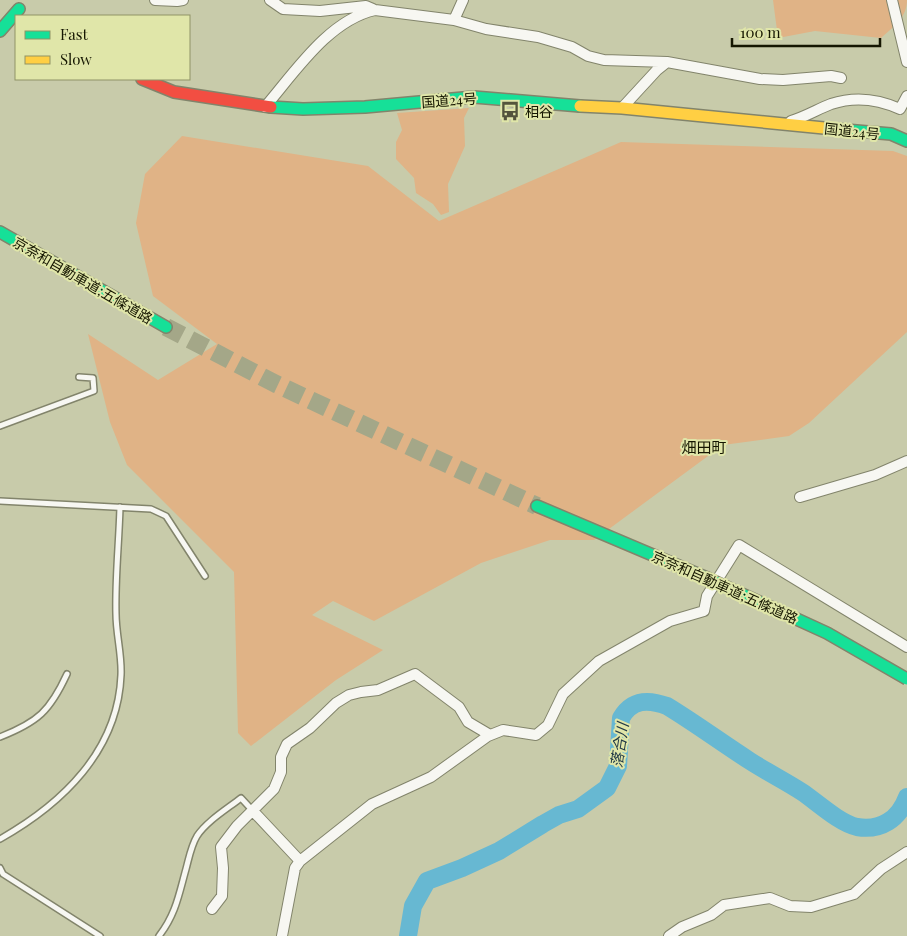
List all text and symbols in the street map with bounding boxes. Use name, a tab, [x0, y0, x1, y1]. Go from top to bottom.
legend	[15, 15, 190, 80]
scale bar	[732, 15, 880, 47]
text: 100 m	[740, 22, 781, 42]
text: Fast	[60, 24, 89, 44]
text: Slow	[60, 49, 92, 69]
street label: 国道24号	[421, 89, 477, 111]
bus stop icon: 相谷	[499, 100, 521, 122]
place label: 相谷	[525, 102, 553, 121]
street label: 国道24号	[823, 119, 881, 143]
street label: 京奈和自動車道;五條道路	[10, 232, 156, 328]
district label: 畑田町	[681, 437, 727, 457]
street label: 京奈和自動車道;五條道路	[649, 546, 801, 628]
water label: 落合川	[606, 719, 633, 769]

